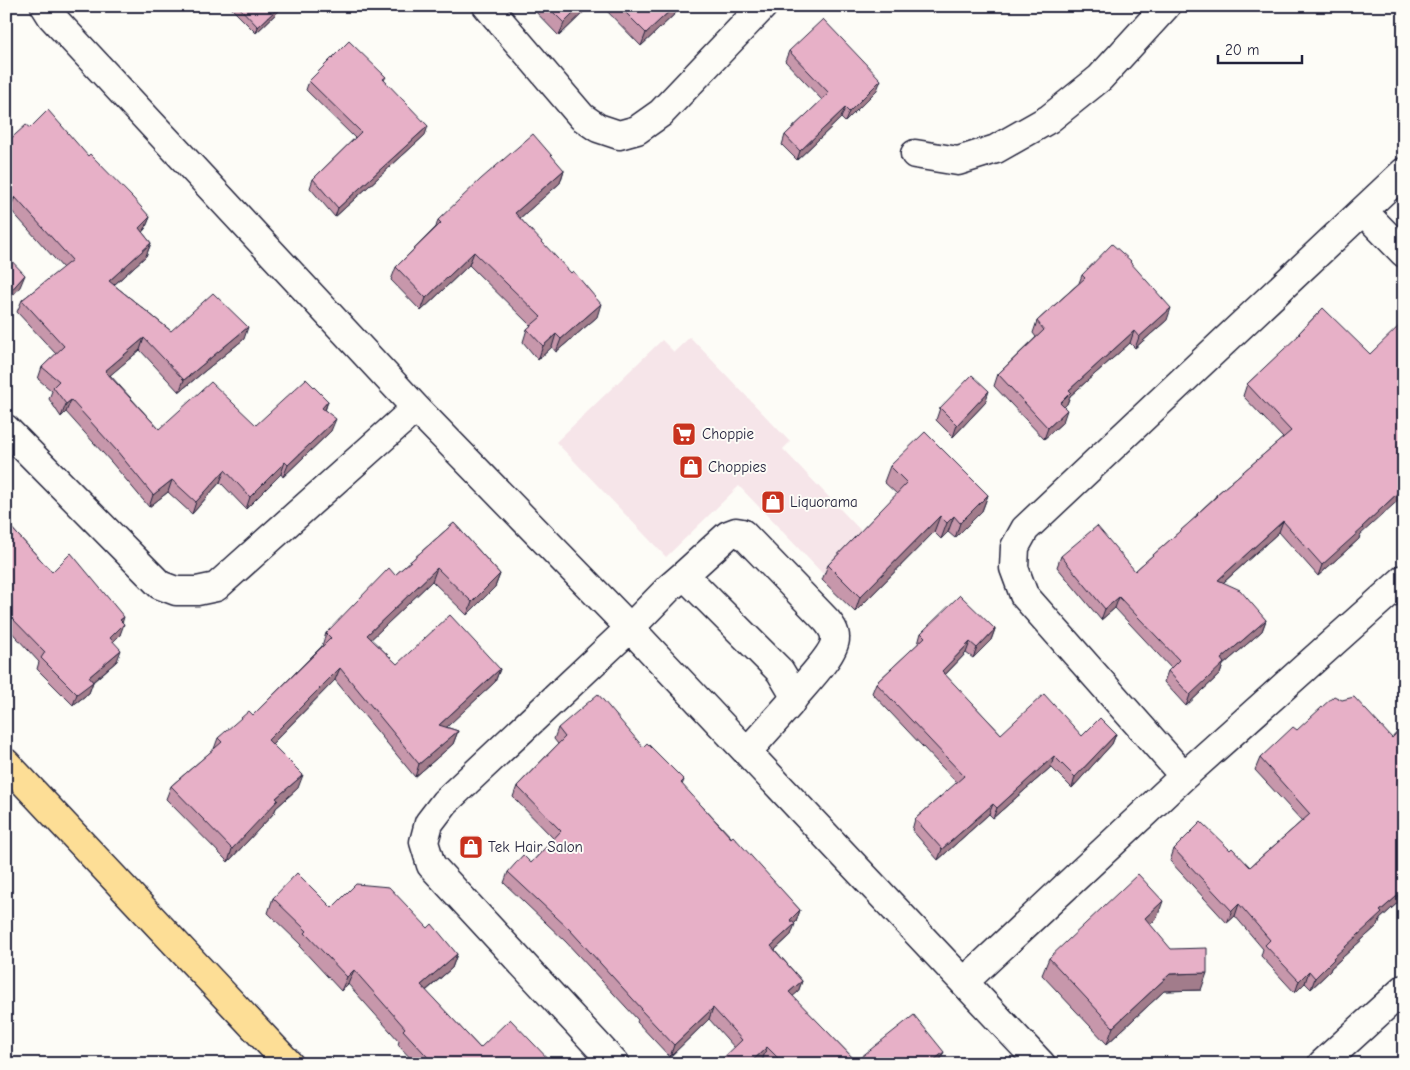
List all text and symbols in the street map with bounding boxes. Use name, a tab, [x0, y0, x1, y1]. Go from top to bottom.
scale bar	[1218, 32, 1301, 64]
text: 20 m	[1225, 41, 1259, 59]
supermarket icon: Choppie	[671, 421, 697, 447]
place label: Choppie	[702, 425, 755, 443]
shop icon: Choppies	[678, 454, 704, 480]
place label: Choppies	[708, 458, 766, 476]
shop icon: Liquorama	[760, 489, 786, 515]
place label: Liquorama	[790, 493, 858, 511]
shop icon: Tek Hair Salon	[458, 834, 484, 860]
place label: Tek Hair Salon	[488, 838, 583, 856]

